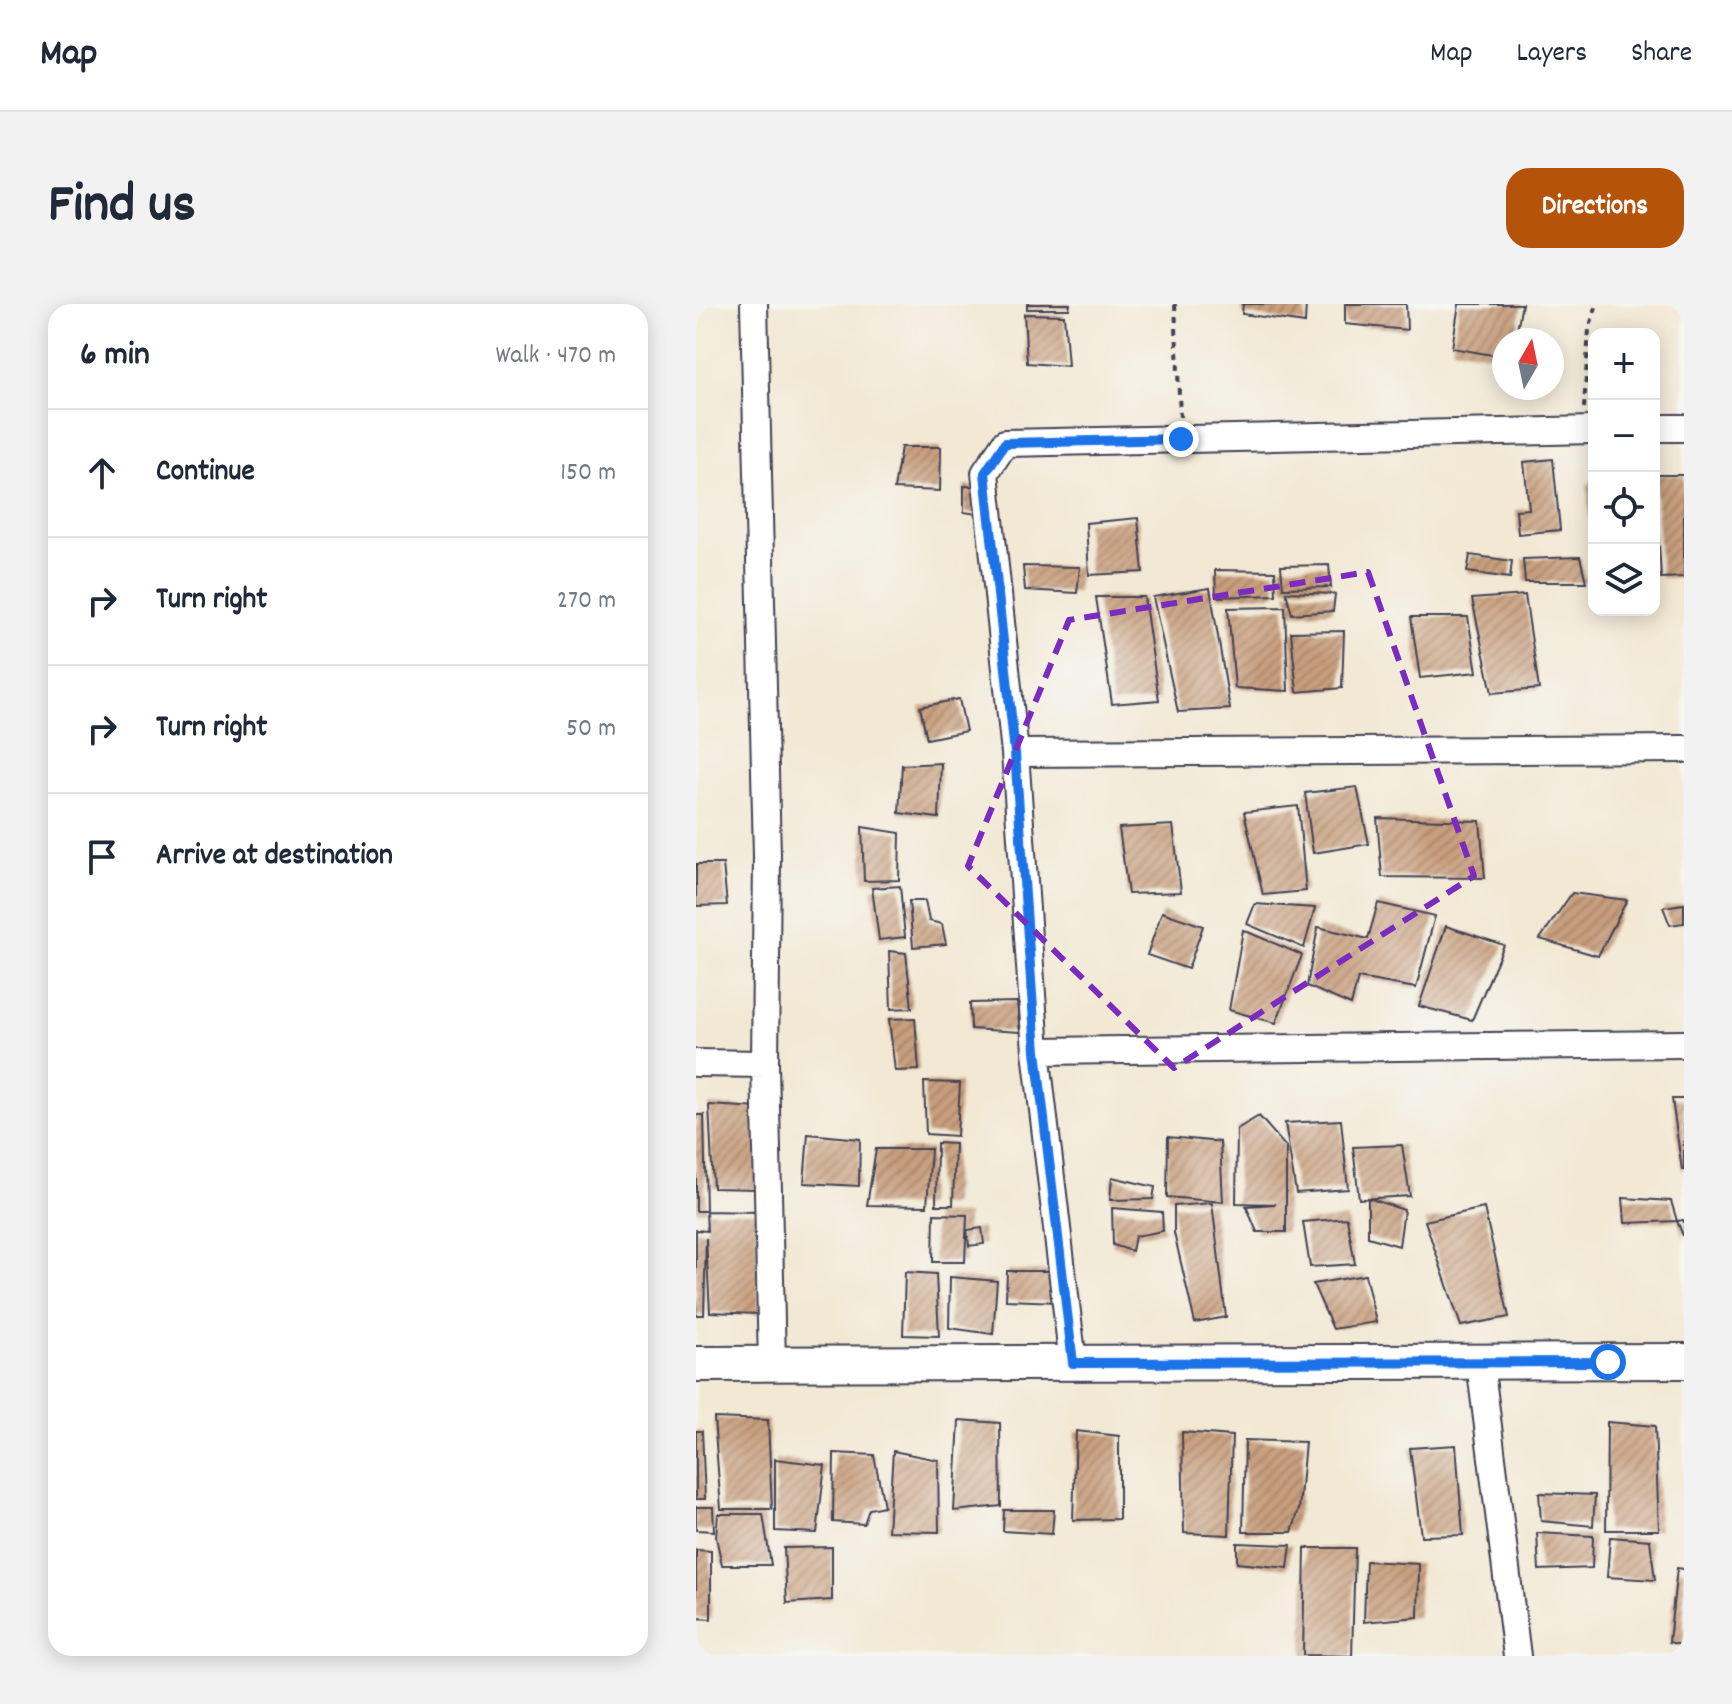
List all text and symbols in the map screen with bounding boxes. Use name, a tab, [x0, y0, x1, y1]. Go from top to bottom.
text: Map	[40, 28, 98, 83]
text: Map	[1430, 35, 1473, 75]
text: Layers	[1517, 35, 1587, 75]
text: Share	[1631, 35, 1692, 75]
text: Find us	[48, 168, 196, 248]
button: Directions	[1506, 168, 1684, 248]
north arrow	[1492, 328, 1564, 400]
map controls	[1588, 328, 1660, 616]
button: +	[1588, 328, 1660, 400]
text: 6 min	[80, 332, 150, 381]
text: Walk · 470 m	[495, 338, 616, 375]
button: −	[1588, 400, 1660, 472]
route end	[1163, 421, 1199, 457]
icon: ahead	[80, 451, 124, 495]
text: Continue	[156, 452, 255, 495]
text: 150 m	[560, 455, 616, 492]
button: locate	[1588, 472, 1660, 544]
button: layers	[1588, 544, 1660, 616]
icon: right	[80, 579, 124, 623]
text: Turn right	[156, 580, 267, 623]
text: 270 m	[557, 583, 616, 620]
icon: right	[80, 707, 124, 751]
text: Turn right	[156, 708, 267, 751]
text: 50 m	[566, 711, 616, 748]
icon: arrive	[80, 835, 124, 879]
text: Arrive at destination	[156, 836, 393, 879]
route start	[1590, 1344, 1626, 1380]

